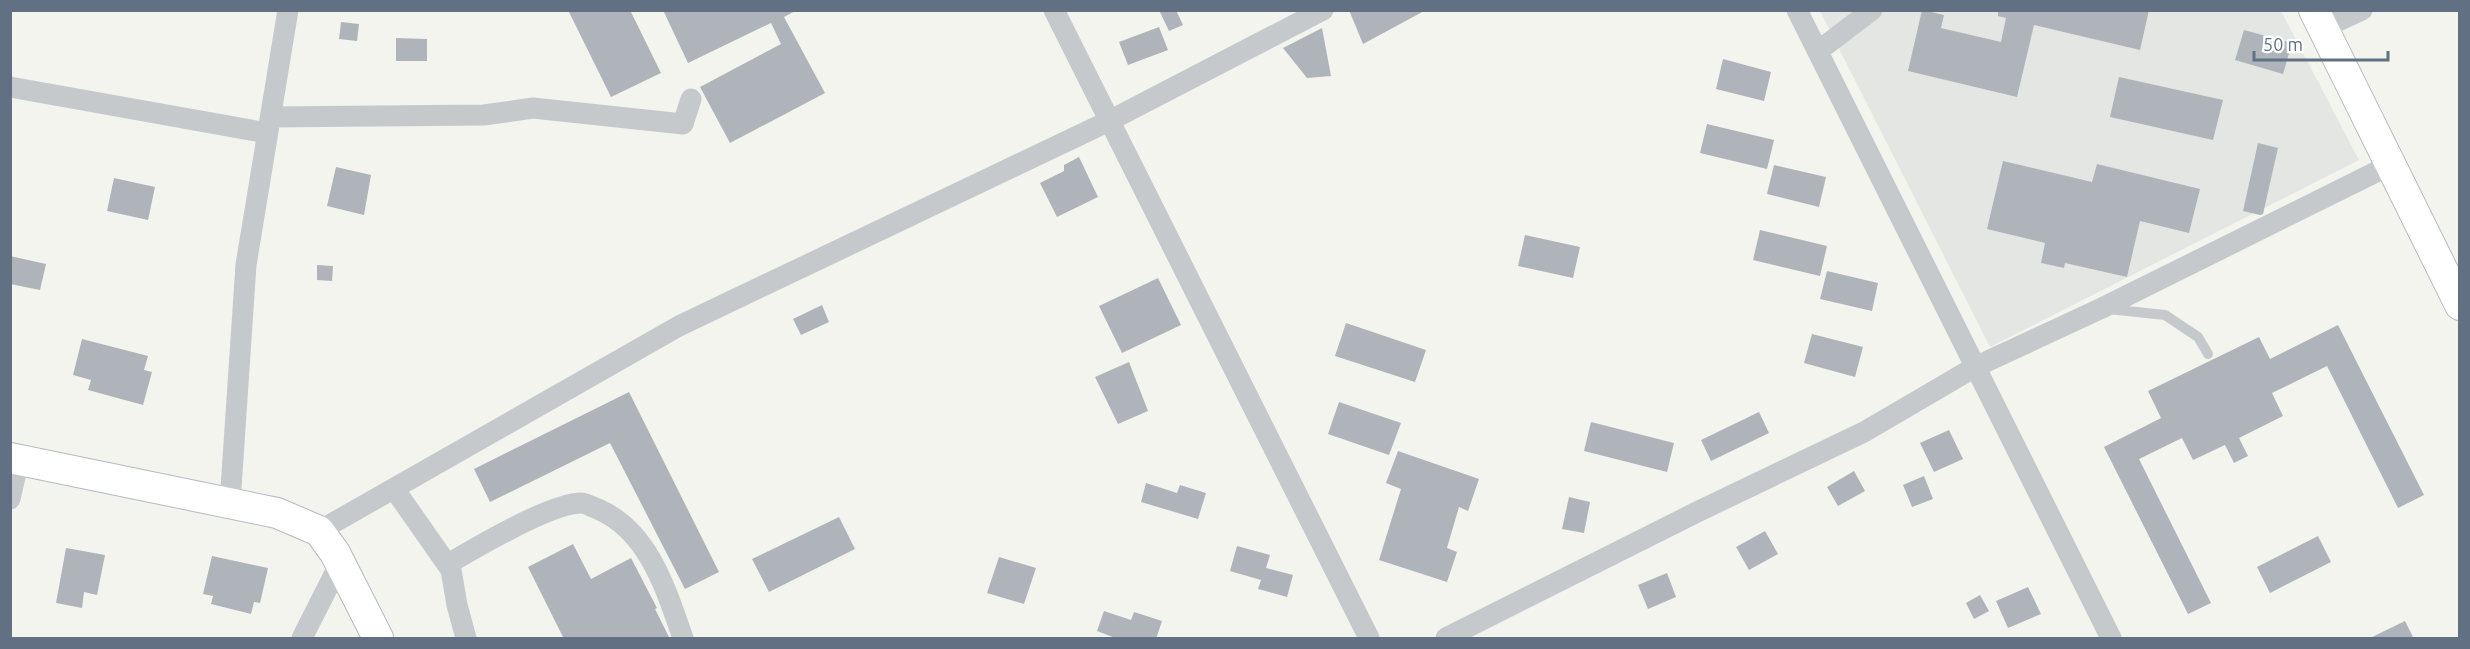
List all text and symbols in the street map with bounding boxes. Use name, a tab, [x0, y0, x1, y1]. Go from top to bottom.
scale bar	[2254, 24, 2388, 62]
text: 50 m	[2263, 34, 2303, 54]

